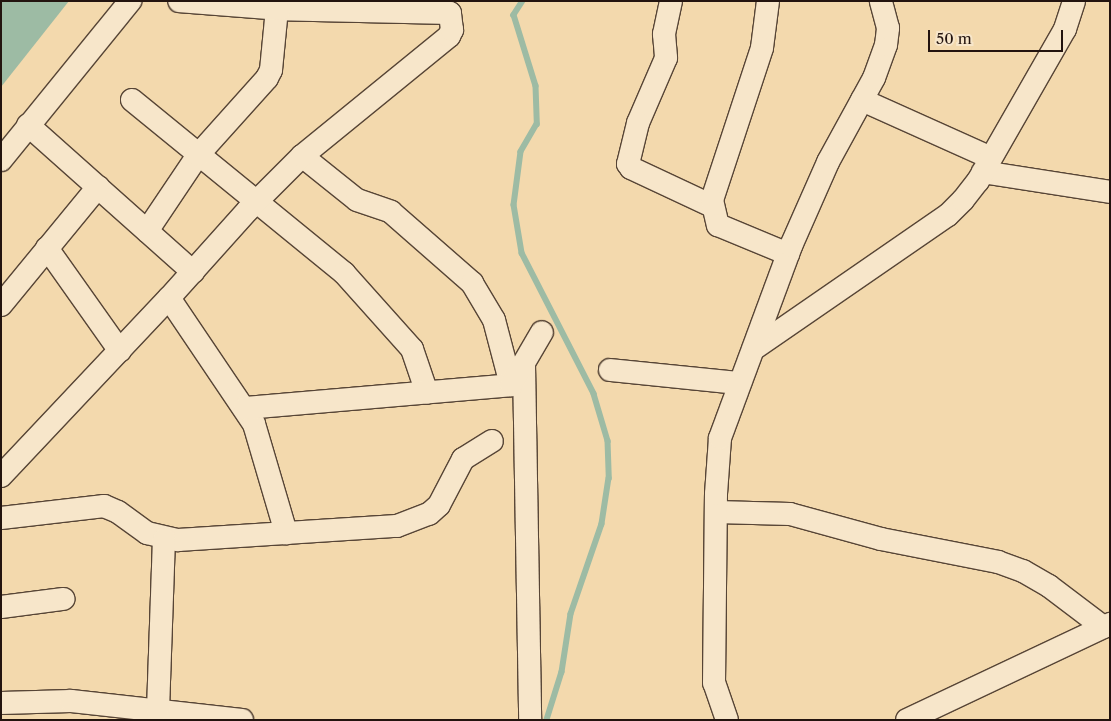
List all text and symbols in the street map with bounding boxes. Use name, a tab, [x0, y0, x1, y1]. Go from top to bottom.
scale bar	[931, 20, 1066, 52]
text: 50 m	[936, 29, 972, 48]

